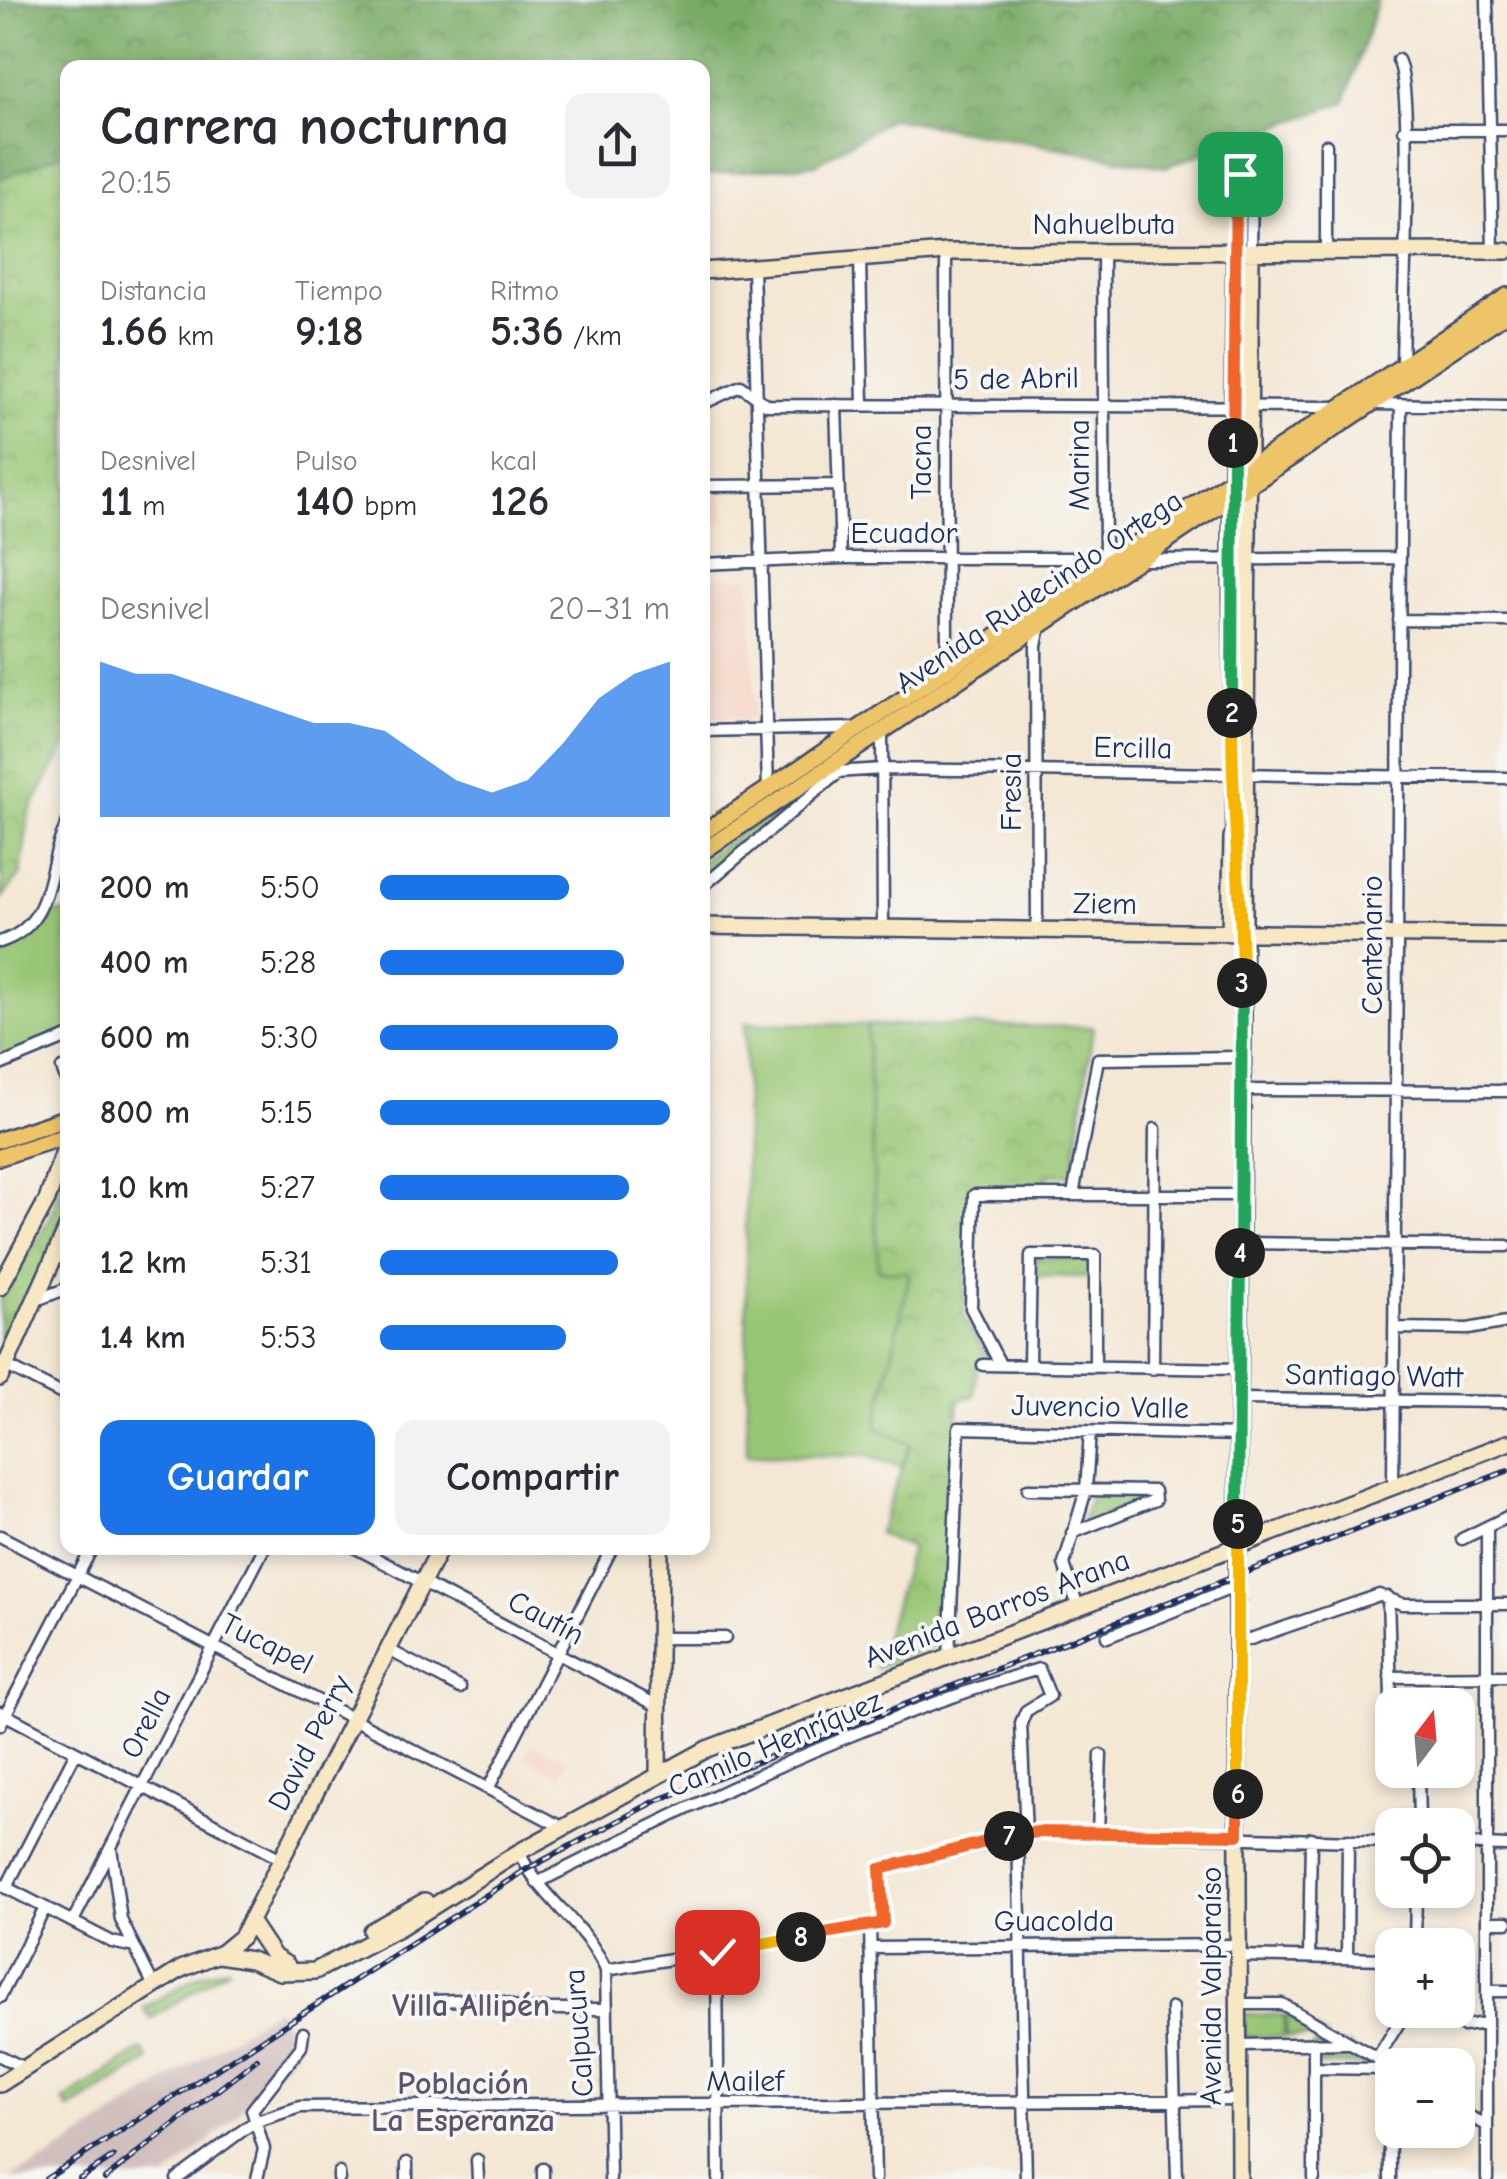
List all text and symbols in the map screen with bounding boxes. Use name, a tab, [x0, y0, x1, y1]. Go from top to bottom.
button: share	[565, 93, 670, 198]
text: Carrera nocturna	[100, 94, 509, 158]
pin	[1198, 132, 1283, 217]
icon: arrive	[1213, 147, 1268, 202]
text: 20:15	[100, 164, 172, 201]
street label: Nahuelbuta	[1033, 207, 1175, 242]
text: Distancia	[100, 275, 207, 307]
text: Tiempo	[295, 275, 383, 307]
text: Ritmo	[490, 275, 559, 307]
text: 1.66	[100, 307, 168, 356]
text: 9:18	[295, 307, 364, 356]
text: 5:36	[490, 307, 564, 356]
text: km	[168, 320, 214, 352]
text: /km	[564, 320, 622, 352]
street label: 5 de Abril	[953, 360, 1079, 398]
pin: 1	[1208, 418, 1258, 468]
street label: Marina	[1062, 419, 1097, 511]
street label: Tacna	[904, 425, 939, 499]
text: 1	[1227, 427, 1239, 459]
text: Desnivel	[100, 445, 196, 477]
text: Pulso	[295, 445, 358, 477]
text: kcal	[490, 445, 537, 477]
text: 11	[100, 477, 133, 526]
text: 140	[295, 477, 355, 526]
text: 126	[490, 477, 549, 526]
street label: Avenida Rudecindo Ortega	[889, 483, 1189, 701]
text: m	[133, 490, 166, 522]
text: bpm	[355, 490, 417, 522]
street label: Ecuador	[850, 516, 958, 551]
text: Desnivel	[100, 590, 210, 627]
text: 20–31 m	[549, 590, 670, 627]
pin: 2	[1207, 688, 1257, 738]
text: 2	[1225, 697, 1239, 729]
street label: Ercilla	[1093, 730, 1173, 766]
street label: Fresia	[994, 753, 1029, 831]
text: 200 m	[100, 869, 189, 906]
text: 5:50	[260, 869, 320, 906]
street label: Centenario	[1355, 875, 1390, 1015]
street label: Ziem	[1073, 886, 1137, 922]
text: 400 m	[100, 944, 188, 981]
text: 5:28	[260, 944, 316, 981]
pin: 3	[1217, 958, 1267, 1008]
text: 3	[1235, 967, 1249, 999]
text: 600 m	[100, 1019, 190, 1056]
text: 5:30	[260, 1019, 319, 1056]
text: 800 m	[100, 1094, 190, 1131]
text: 5:15	[260, 1094, 313, 1131]
text: 1.0 km	[100, 1169, 189, 1206]
text: 5:27	[260, 1169, 315, 1206]
pin: 4	[1215, 1228, 1265, 1278]
text: 4	[1233, 1237, 1247, 1269]
text: 1.2 km	[100, 1244, 187, 1281]
text: 5:31	[260, 1244, 312, 1281]
text: 1.4 km	[100, 1319, 186, 1356]
text: 5:53	[260, 1319, 317, 1356]
street label: Santiago Watt	[1285, 1357, 1465, 1395]
street label: Juvencio Valle	[1011, 1388, 1189, 1426]
button: Guardar	[100, 1420, 375, 1535]
button: Compartir	[395, 1420, 670, 1535]
pin: 5	[1213, 1499, 1263, 1549]
text: 5	[1231, 1508, 1245, 1540]
street label: Avenida Barros Arana	[860, 1542, 1134, 1676]
street label: Cautín	[502, 1583, 590, 1653]
street label: Tucapel	[215, 1606, 319, 1682]
street label: David Perry	[261, 1669, 359, 1817]
street label: Orella	[114, 1682, 178, 1764]
street label: Camilo Henríquez	[663, 1683, 887, 1805]
north arrow	[1375, 1688, 1475, 1788]
map controls	[1375, 1688, 1475, 2148]
pin: 6	[1213, 1769, 1263, 1819]
text: 6	[1231, 1778, 1245, 1810]
button: locate	[1375, 1808, 1475, 1908]
pin: 7	[984, 1811, 1034, 1861]
text: 7	[1003, 1820, 1015, 1852]
street label: Avenida Valparaíso	[1194, 1867, 1229, 2105]
street label: Guacolda	[994, 1904, 1114, 1939]
pin	[675, 1910, 760, 1995]
pin: 8	[776, 1912, 826, 1962]
text: 8	[794, 1921, 808, 1953]
icon: check	[690, 1925, 745, 1980]
button: +	[1375, 1928, 1475, 2028]
street label: Calpucura	[557, 1968, 601, 2098]
district label: Villa Allipén	[392, 1987, 550, 2024]
button: −	[1375, 2048, 1475, 2148]
street label: Mailef	[706, 2064, 785, 2099]
district label: Población La Esperanza	[371, 2065, 555, 2139]

